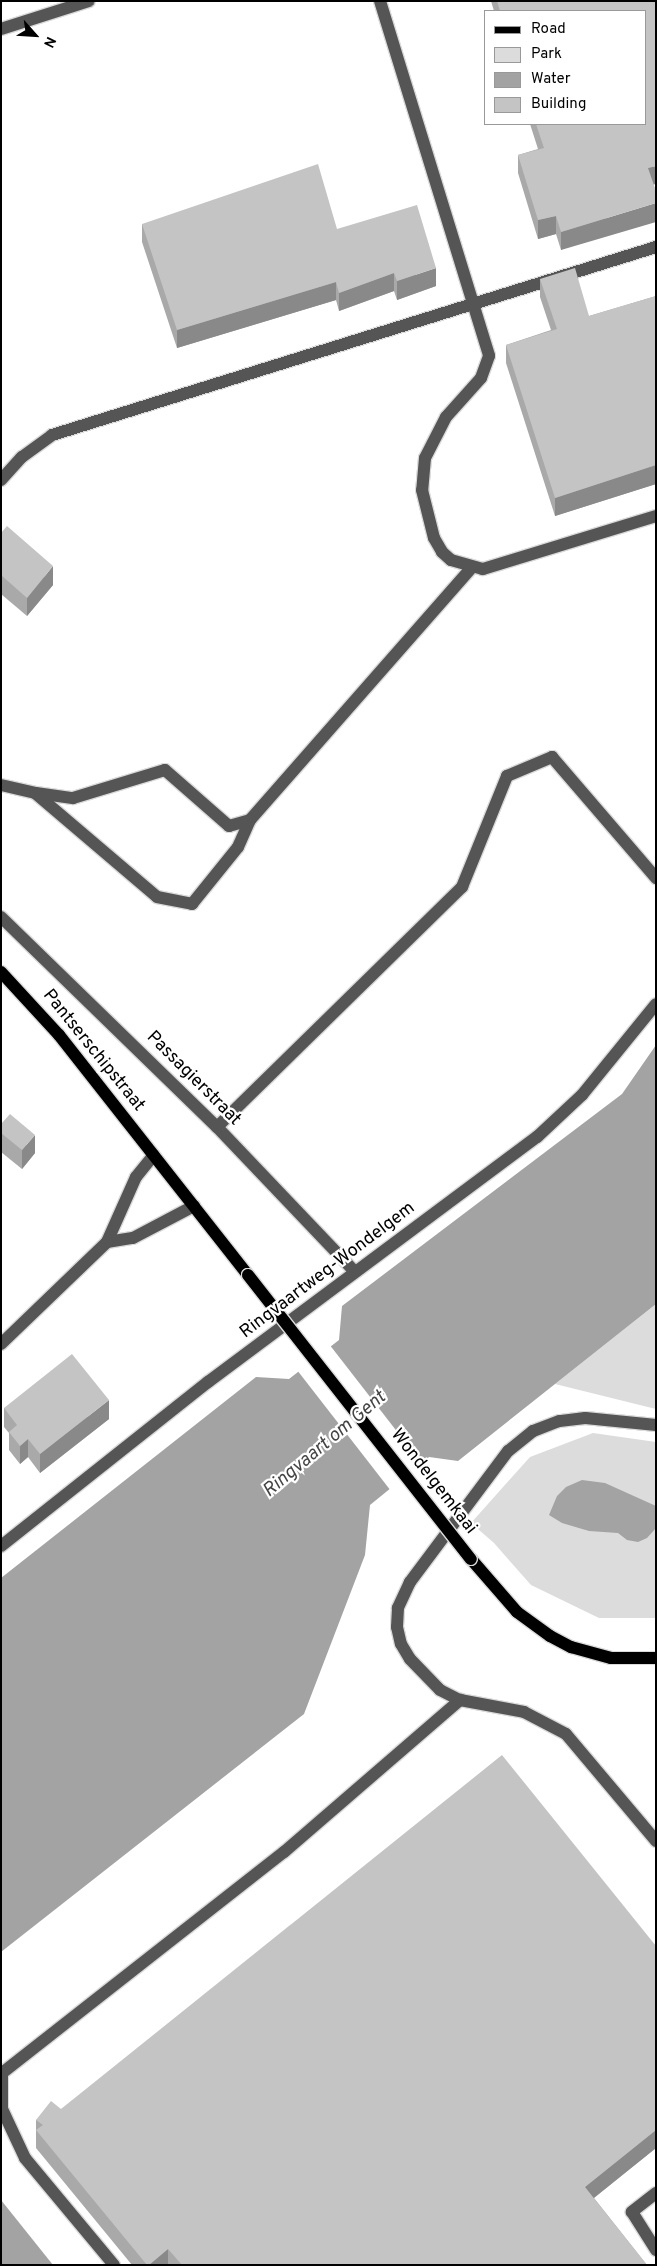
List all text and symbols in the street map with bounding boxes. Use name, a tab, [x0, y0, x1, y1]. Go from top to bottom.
north arrow	[10, 10, 60, 60]
legend	[484, 10, 647, 125]
text: Road	[531, 20, 566, 39]
text: N	[39, 34, 59, 50]
text: Park	[531, 45, 562, 64]
text: Water	[531, 70, 570, 89]
text: Building	[531, 95, 586, 114]
street label: Pantserschipstraat	[37, 986, 149, 1116]
street label: Passagierstraat	[141, 1027, 245, 1131]
street label: Ringvaartweg-Wondelgem	[236, 1198, 420, 1344]
water label: Ringvaart om Gent	[259, 1387, 391, 1503]
street label: Wondelgemkaai	[385, 1425, 481, 1539]

